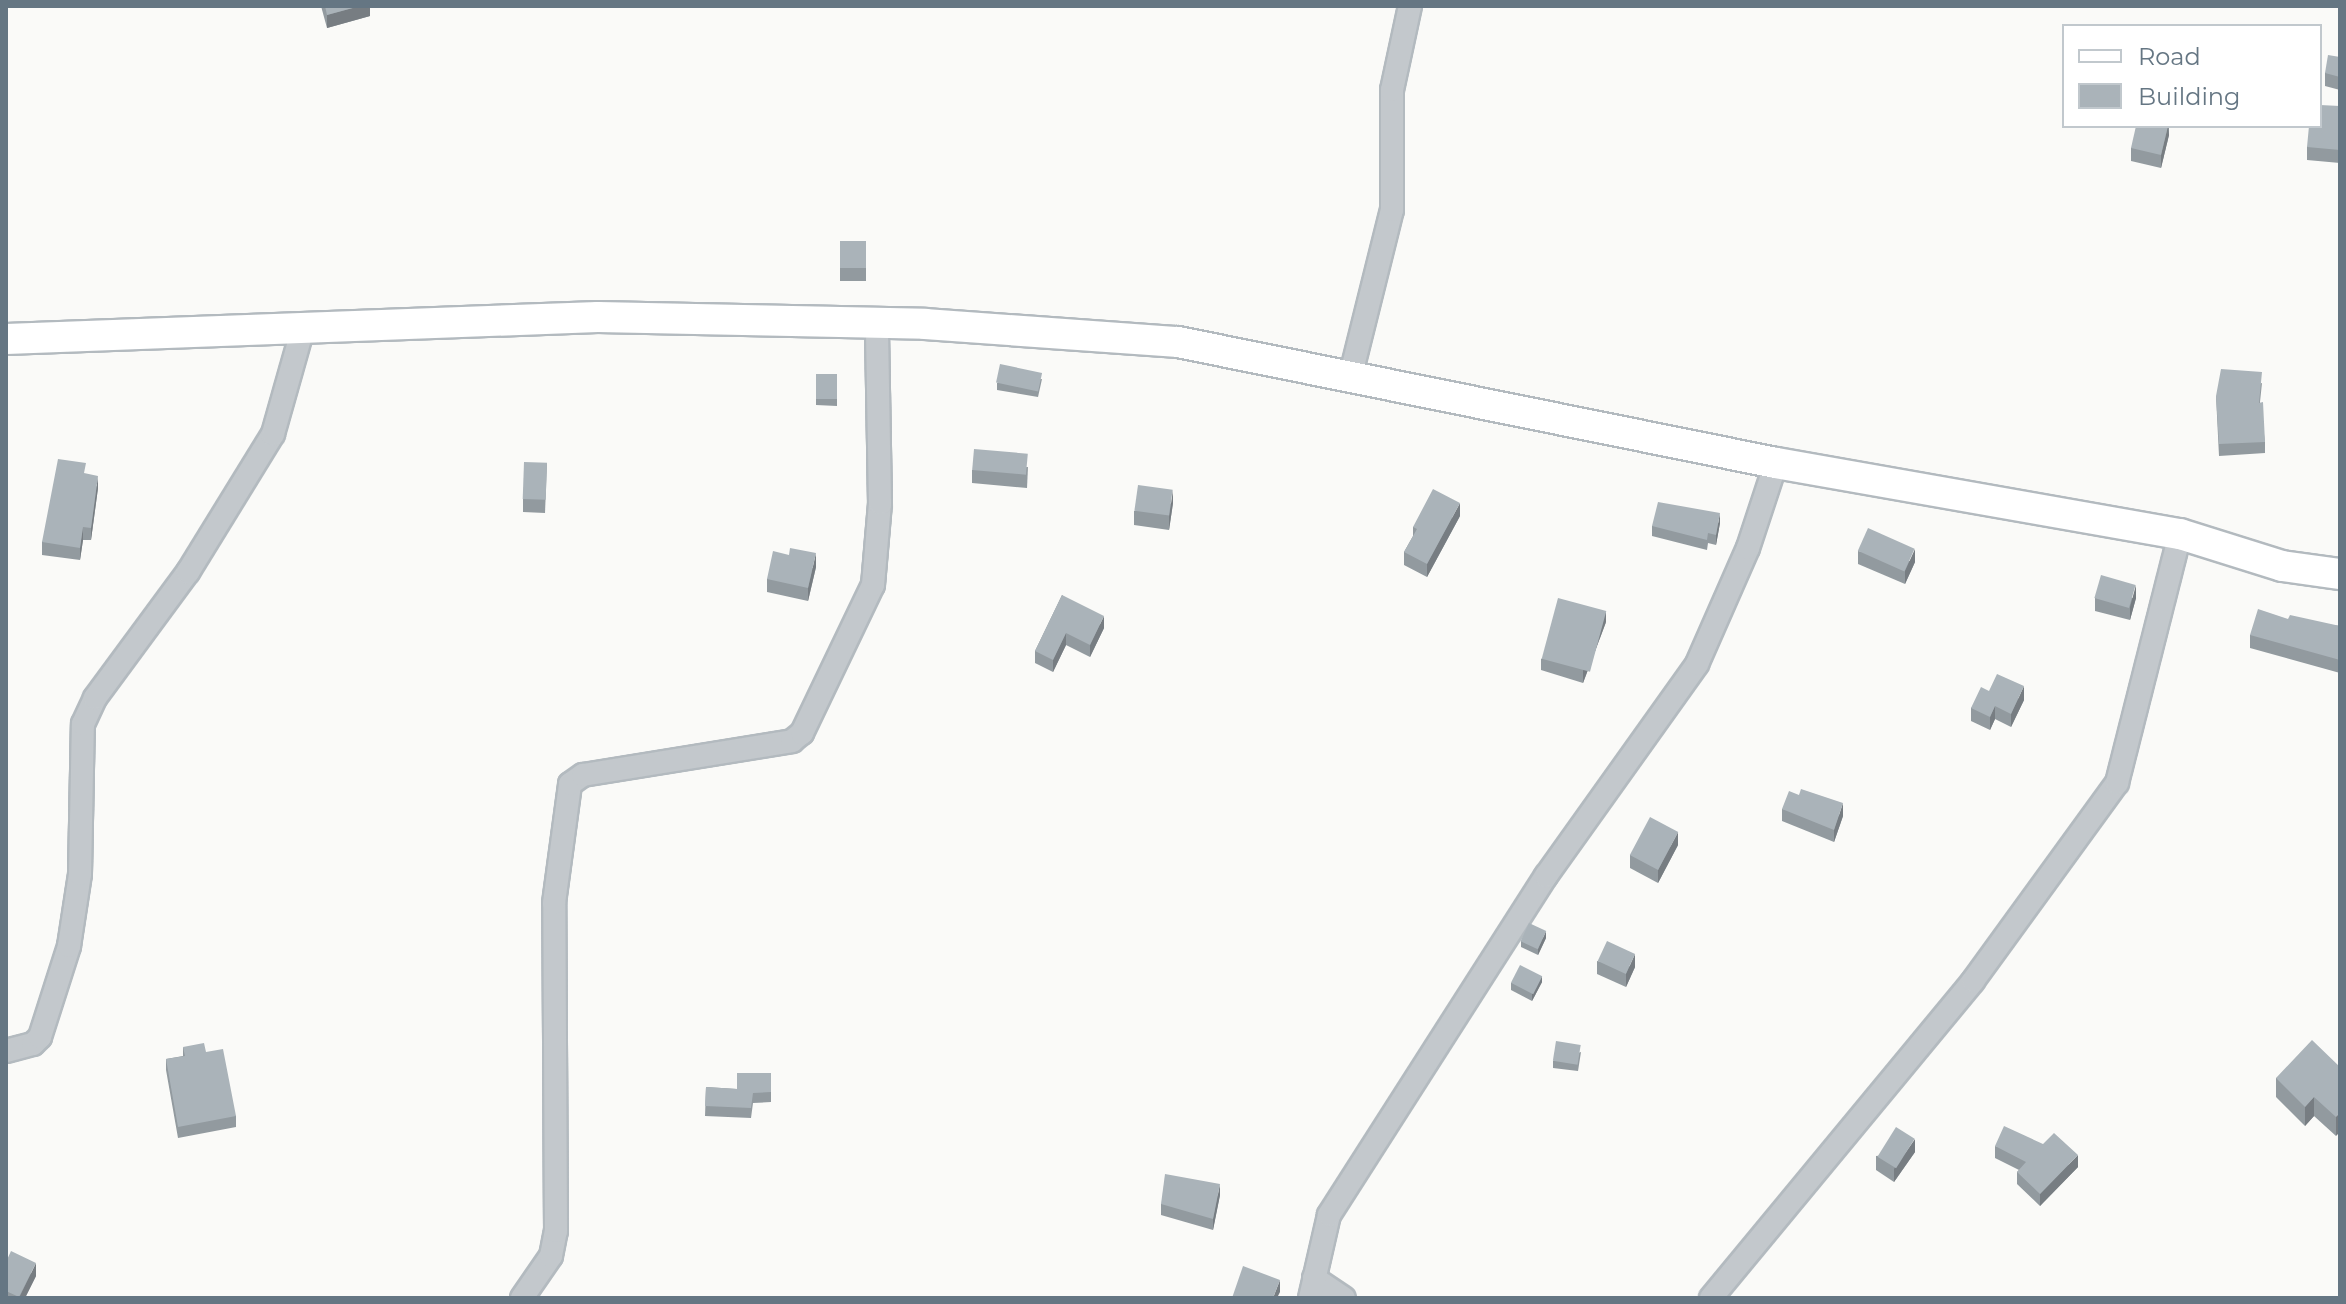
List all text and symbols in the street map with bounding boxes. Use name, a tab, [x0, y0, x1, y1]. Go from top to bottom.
legend	[2062, 24, 2322, 128]
text: Road	[2138, 42, 2201, 71]
text: Building	[2138, 82, 2241, 111]

